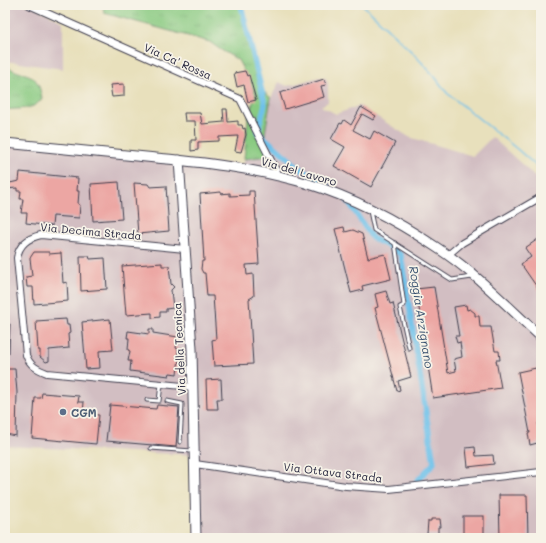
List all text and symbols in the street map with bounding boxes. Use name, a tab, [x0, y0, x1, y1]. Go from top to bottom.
street label: Via Ca' Rossa	[142, 39, 214, 83]
street label: Via del Lavoro	[259, 153, 339, 189]
street label: Via Decima Strada	[40, 219, 142, 243]
water label: Roggia Arzignano	[406, 265, 438, 369]
street label: Via della Tecnica	[169, 302, 189, 396]
place label: CGM	[71, 405, 97, 420]
marker: CGM	[58, 407, 68, 417]
street label: Via Ottava Strada	[283, 458, 383, 486]

